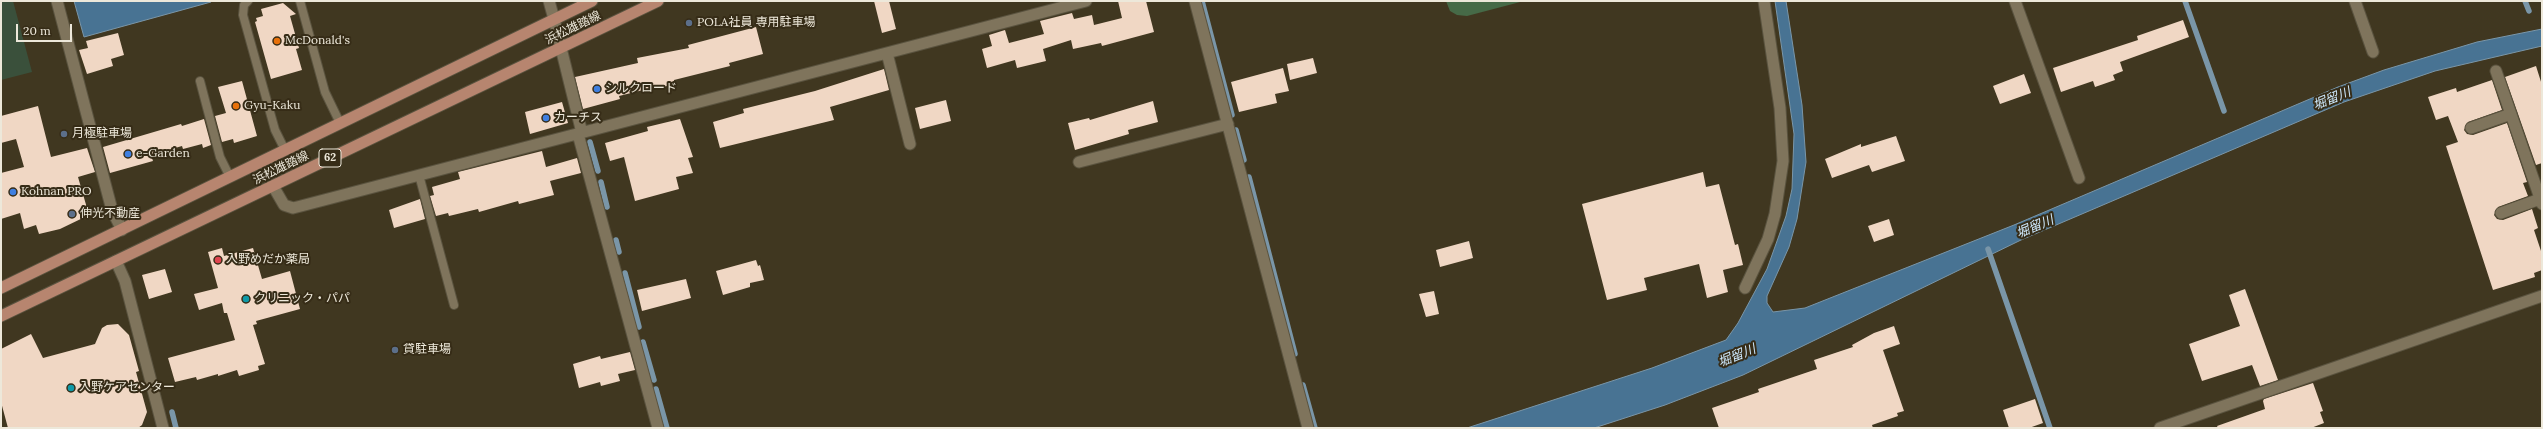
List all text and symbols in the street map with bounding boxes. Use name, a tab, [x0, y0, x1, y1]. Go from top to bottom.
street label: 浜松雄踏線	[543, 8, 603, 48]
scale bar	[18, 16, 74, 42]
place label: POLA社員 専用駐車場	[697, 16, 815, 30]
marker: POLA社員 専用駐車場	[684, 18, 694, 28]
text: 20 m	[23, 23, 51, 38]
place label: McDonald's	[285, 34, 350, 48]
marker: McDonald's	[272, 36, 282, 46]
place label: シルクロード	[605, 82, 677, 96]
marker: シルクロード	[592, 84, 602, 94]
water label: 堀留川	[2311, 84, 2353, 114]
place label: Gyu-Kaku	[244, 99, 300, 113]
marker: Gyu-Kaku	[231, 101, 241, 111]
place label: カーチス	[554, 111, 602, 125]
marker: カーチス	[541, 113, 551, 123]
place label: 月極駐車場	[72, 127, 132, 141]
marker: 月極駐車場	[59, 129, 69, 139]
place label: e-Garden	[136, 147, 190, 161]
street label: 浜松雄踏線	[251, 148, 311, 188]
marker: e-Garden	[123, 149, 133, 159]
road number: 62	[319, 149, 341, 167]
place label: Kohnan PRO	[21, 185, 91, 199]
marker: Kohnan PRO	[8, 187, 18, 197]
place label: 伸光不動産	[80, 207, 140, 221]
marker: 伸光不動産	[67, 209, 77, 219]
water label: 堀留川	[2014, 212, 2056, 242]
place label: 入野めだか薬局	[226, 253, 310, 267]
marker: 入野めだか薬局	[213, 255, 223, 265]
place label: クリニック・パパ	[254, 292, 350, 306]
marker: クリニック・パパ	[241, 294, 251, 304]
water label: 堀留川	[1716, 341, 1758, 371]
place label: 貸駐車場	[403, 343, 451, 357]
marker: 貸駐車場	[390, 345, 400, 355]
place label: 入野ケアセンター	[79, 381, 175, 395]
marker: 入野ケアセンター	[66, 383, 76, 393]

